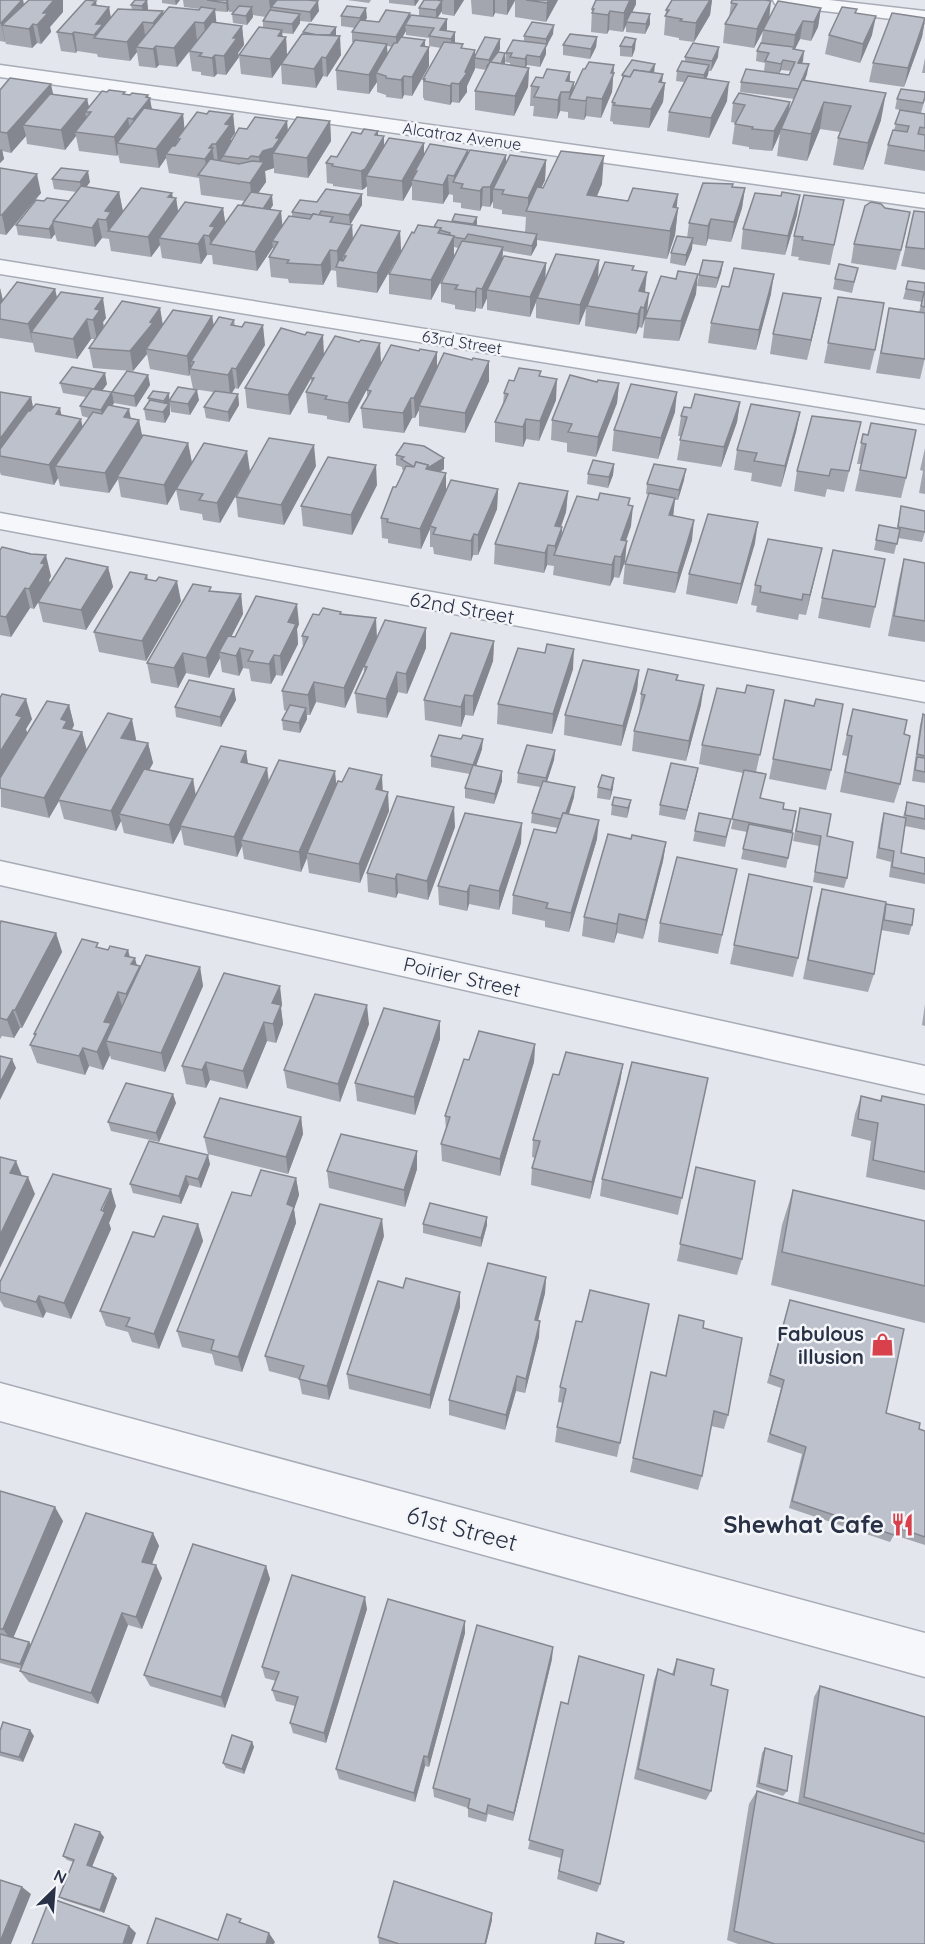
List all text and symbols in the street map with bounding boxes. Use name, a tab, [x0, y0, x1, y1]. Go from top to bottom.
street label: Alcatraz Avenue	[401, 118, 523, 154]
street label: 63rd Street	[421, 326, 503, 358]
street label: 62nd Street	[408, 586, 516, 629]
street label: Poirier Street	[401, 951, 523, 1002]
place label: Fabulous illusion	[777, 1321, 864, 1369]
shop icon: Fabulous illusion	[869, 1332, 895, 1358]
street label: 61st Street	[404, 1499, 521, 1557]
place label: Shewhat Cafe	[723, 1509, 884, 1539]
restaurant icon: Shewhat Cafe	[889, 1512, 915, 1538]
north arrow	[24, 1860, 84, 1920]
text: N	[51, 1865, 70, 1888]

